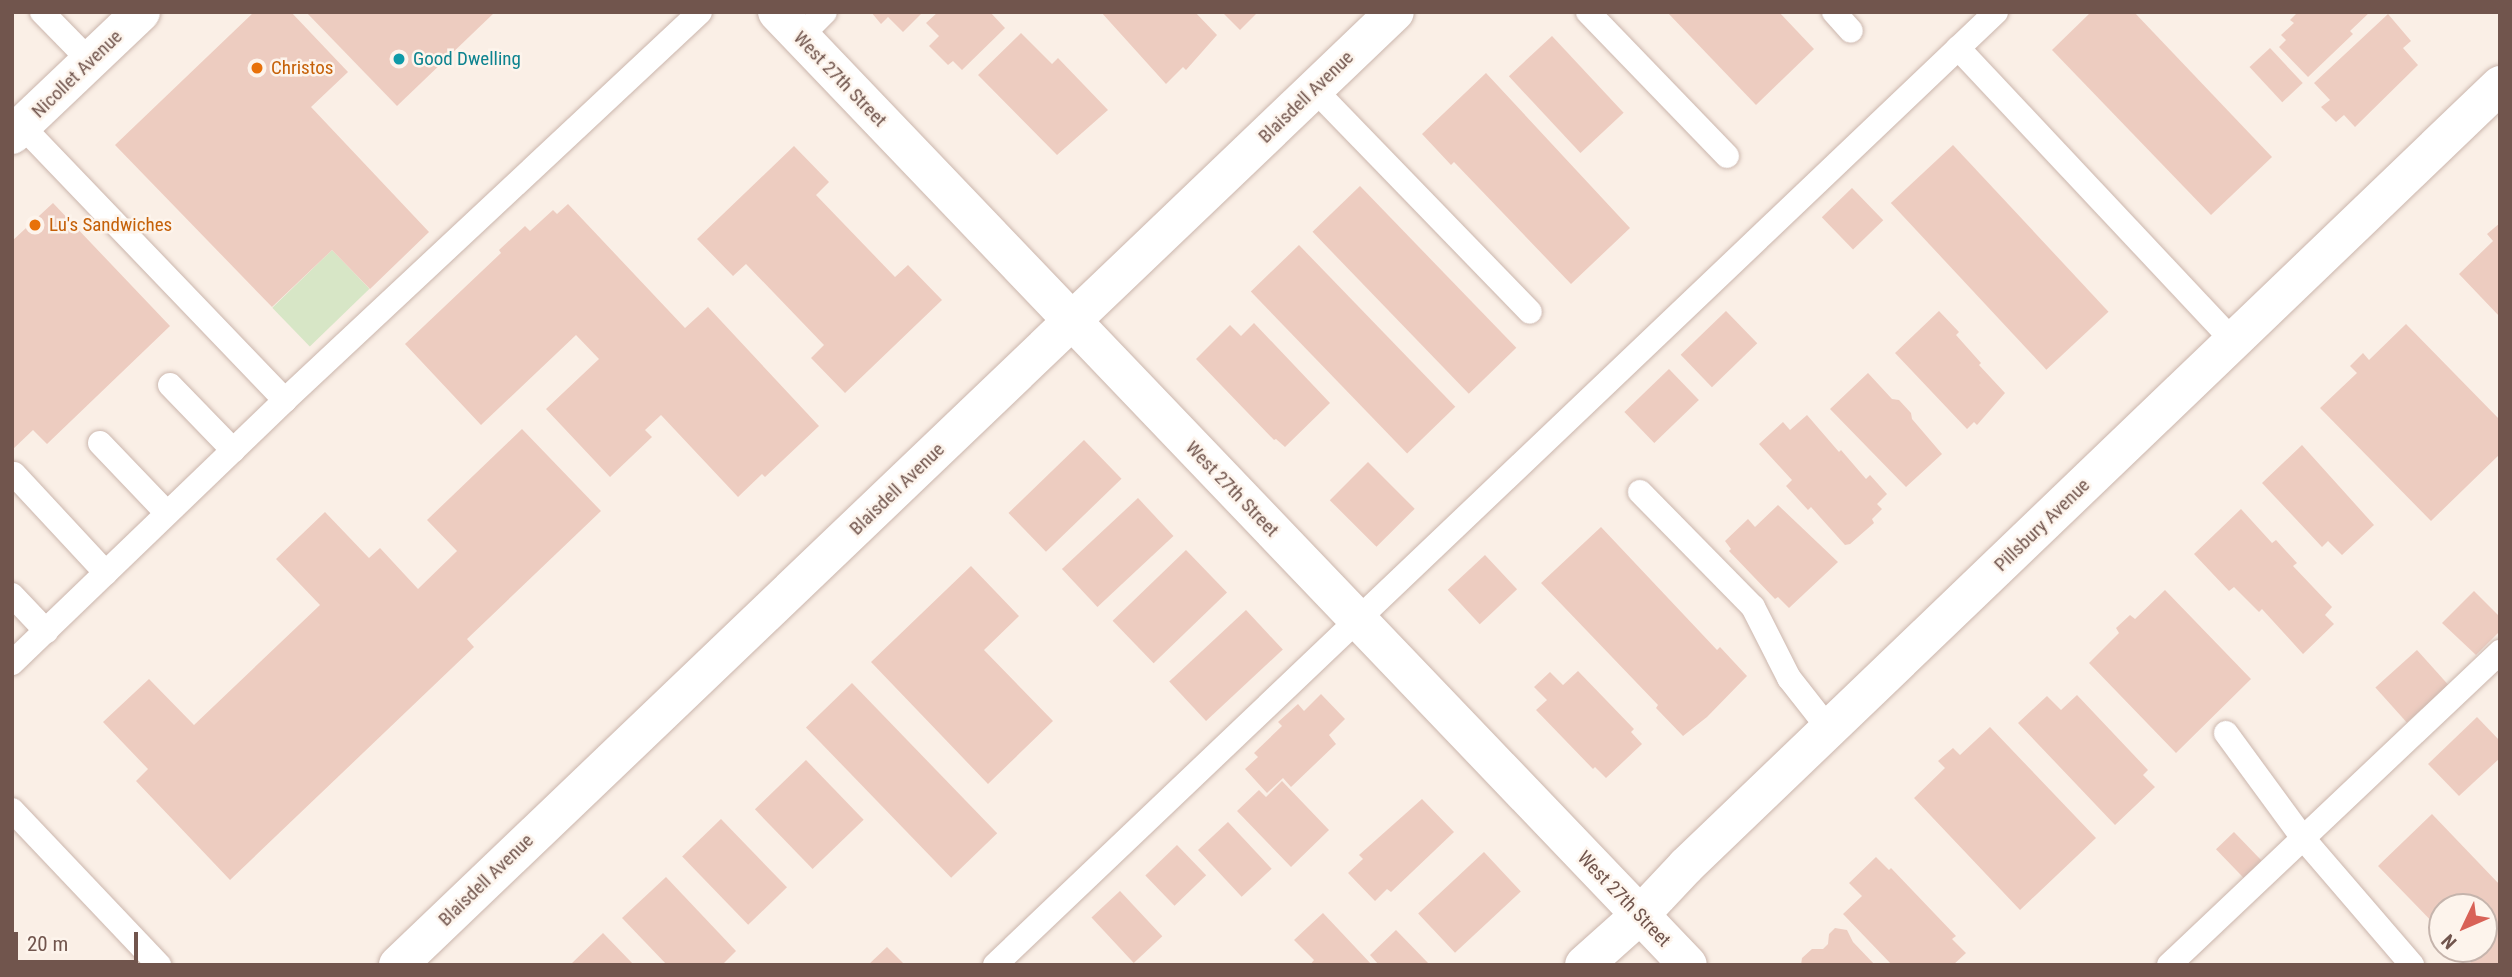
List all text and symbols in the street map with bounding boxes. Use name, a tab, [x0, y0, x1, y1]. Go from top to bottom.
street label: Nicollet Avenue	[27, 25, 127, 123]
street label: West 27th Street	[789, 26, 891, 132]
street label: Blaisdell Avenue	[1254, 46, 1358, 148]
place label: Good Dwelling	[413, 48, 521, 70]
marker: Good Dwelling	[391, 51, 407, 67]
place label: Christos	[271, 57, 333, 79]
marker: Christos	[249, 60, 265, 76]
place label: Lu's Sandwiches	[49, 214, 172, 236]
marker: Lu's Sandwiches	[27, 217, 43, 233]
street label: West 27th Street	[1181, 436, 1283, 542]
street label: Blaisdell Avenue	[845, 438, 949, 540]
street label: Pillsbury Avenue	[1990, 474, 2094, 576]
street label: Blaisdell Avenue	[434, 829, 538, 931]
street label: West 27th Street	[1573, 846, 1675, 952]
north arrow	[2428, 893, 2498, 963]
scale bar	[18, 918, 142, 962]
text: N	[2437, 929, 2461, 954]
text: 20 m	[27, 932, 68, 956]

